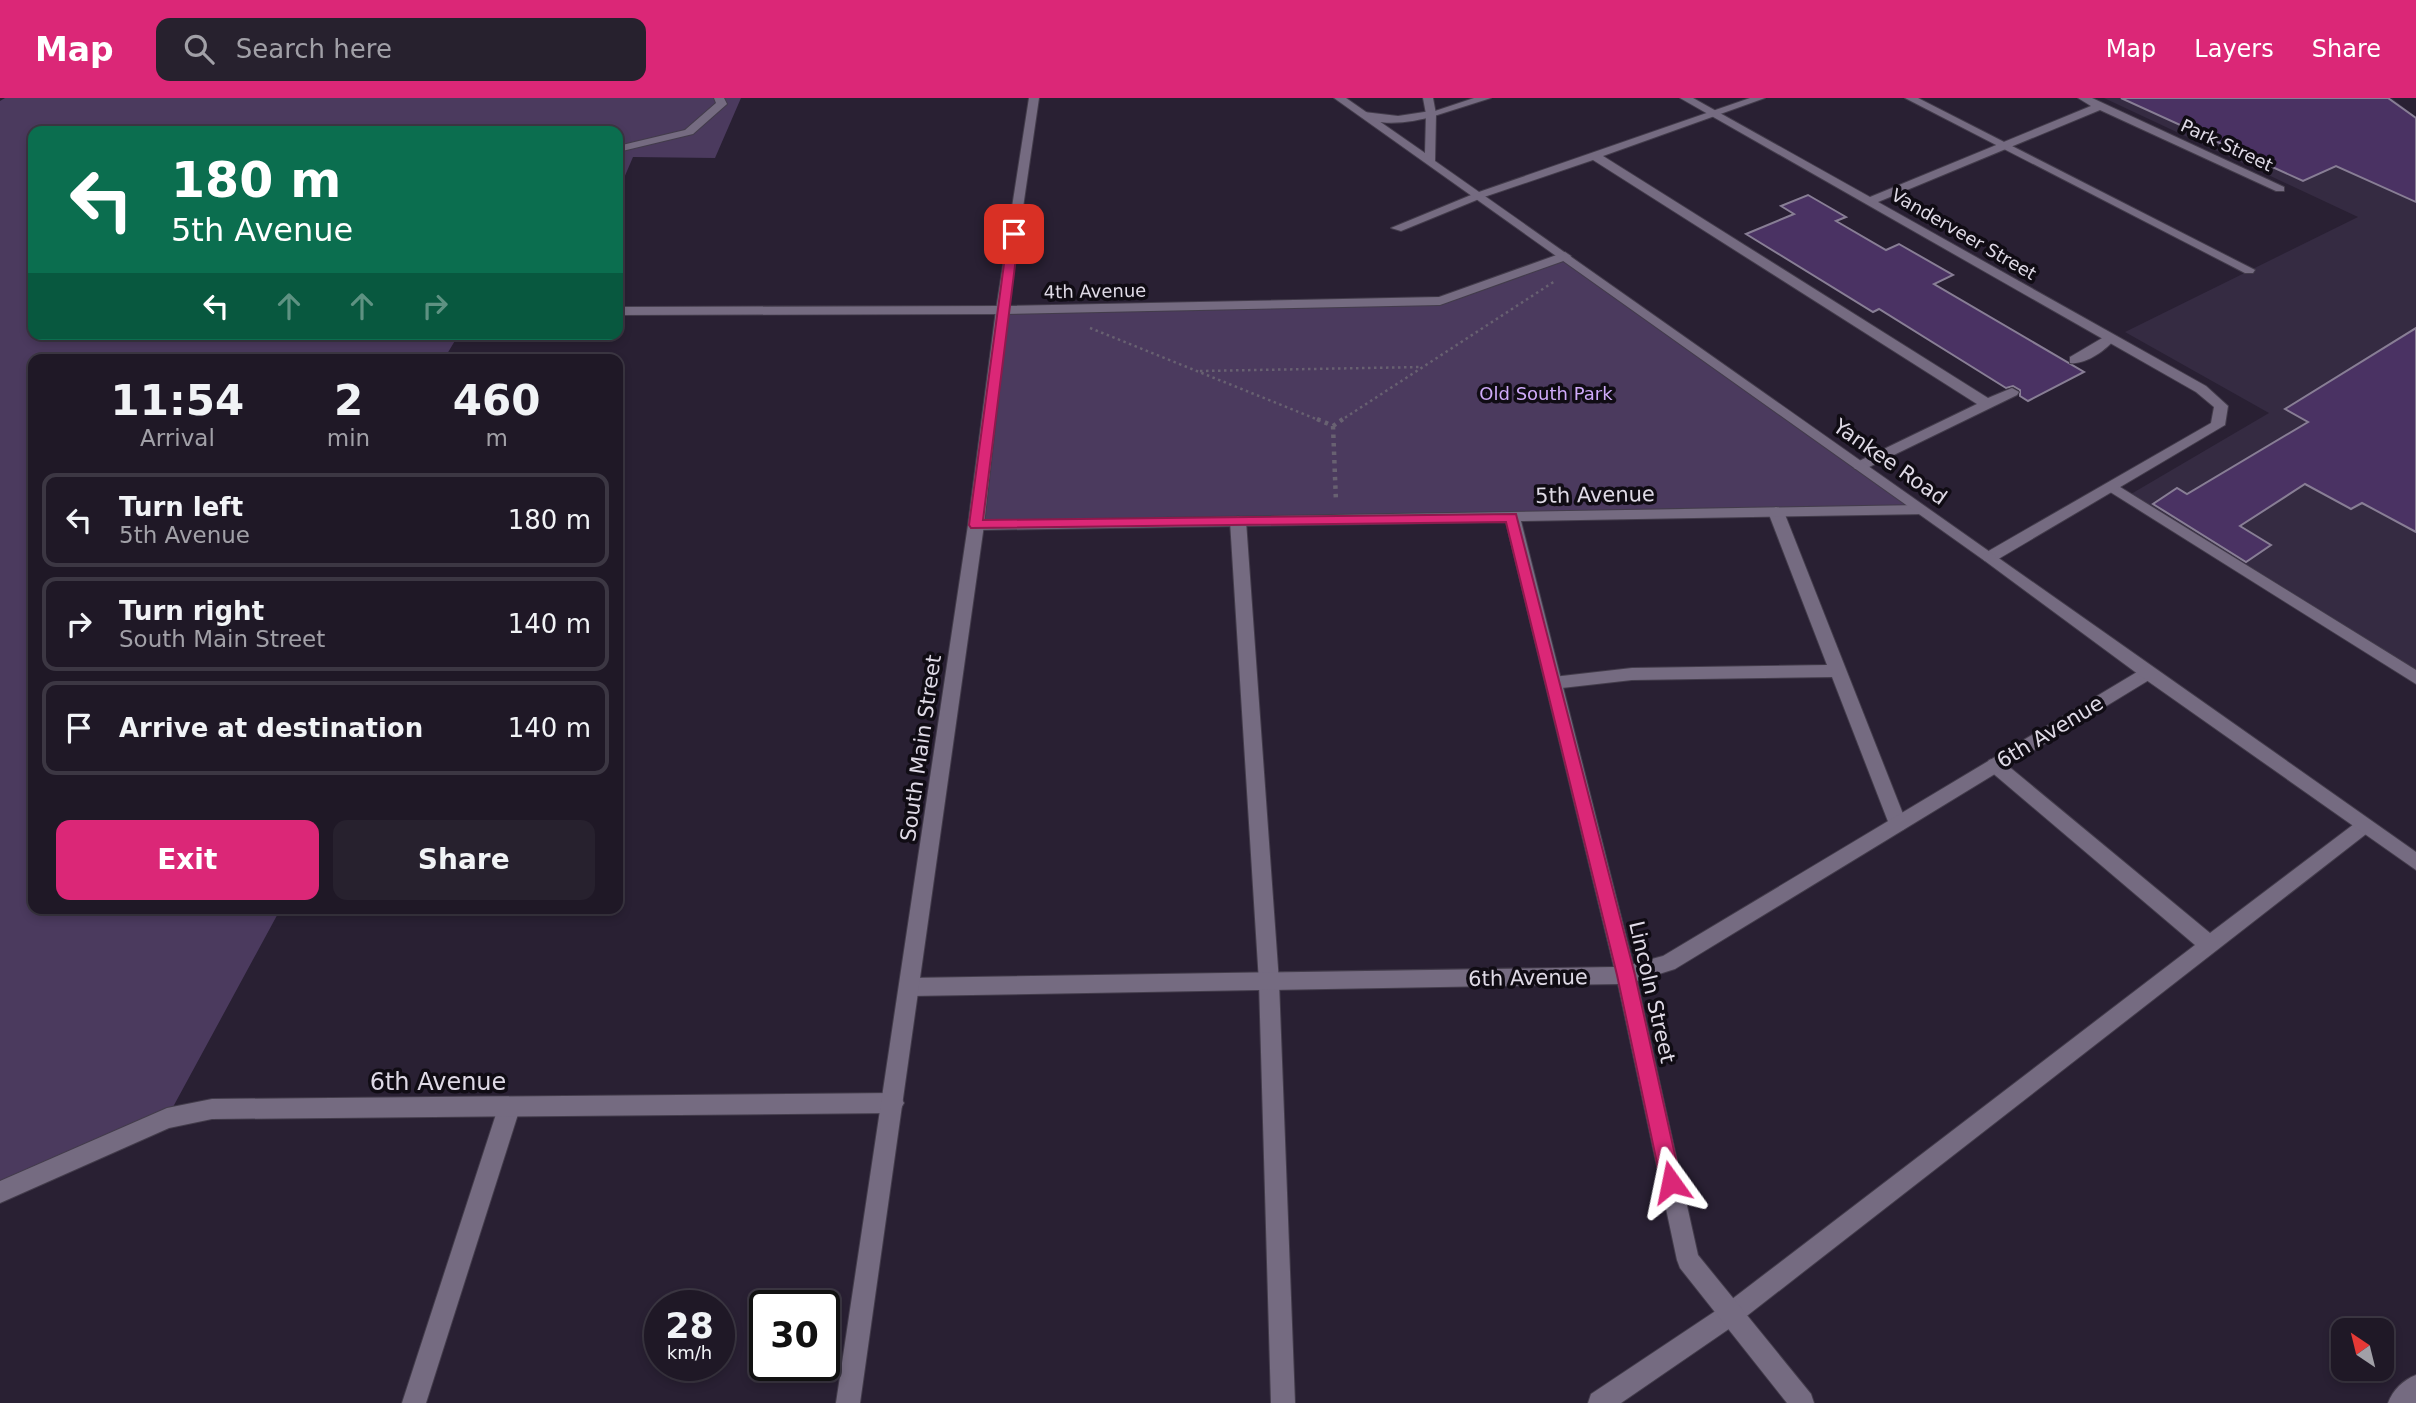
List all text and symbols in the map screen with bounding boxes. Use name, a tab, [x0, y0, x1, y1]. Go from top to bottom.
search box	[156, 18, 646, 81]
text: Map	[35, 30, 114, 69]
icon: search	[180, 30, 218, 68]
text: Search here	[236, 34, 392, 64]
text: Map	[2106, 35, 2156, 63]
text: Layers	[2194, 35, 2274, 63]
text: Share	[2312, 35, 2381, 63]
street label: Park Street	[2178, 114, 2276, 176]
text: 180 m	[171, 152, 341, 209]
icon: left	[56, 154, 147, 245]
street label: Vanderveer Street	[1888, 184, 2040, 284]
pin	[984, 204, 1044, 264]
text: 5th Avenue	[171, 211, 353, 249]
icon: arrive	[995, 215, 1033, 253]
street label: 4th Avenue	[1044, 280, 1146, 302]
icon: left	[197, 287, 235, 325]
icon: ahead	[270, 287, 308, 325]
icon: ahead	[343, 287, 381, 325]
icon: right	[416, 287, 454, 325]
text: 11:54	[111, 376, 244, 425]
text: 2	[334, 376, 363, 425]
text: 460	[453, 376, 540, 425]
park label: Old South Park	[1479, 383, 1613, 404]
street label: Yankee Road	[1828, 414, 1951, 510]
text: Arrival	[140, 425, 215, 451]
text: min	[327, 425, 370, 451]
text: m	[485, 425, 508, 451]
street label: 5th Avenue	[1535, 482, 1655, 508]
text: Turn left	[119, 492, 243, 522]
icon: left	[60, 501, 98, 539]
text: 180 m	[508, 505, 591, 535]
text: 5th Avenue	[119, 522, 250, 548]
text: Turn right	[119, 596, 264, 626]
icon: right	[60, 605, 98, 643]
text: 140 m	[508, 609, 591, 639]
text: South Main Street	[119, 626, 325, 652]
street label: South Main Street	[896, 653, 946, 843]
street label: 6th Avenue	[1993, 691, 2107, 773]
icon: arrive	[60, 709, 98, 747]
text: Arrive at destination	[119, 713, 423, 743]
text: 140 m	[508, 713, 591, 743]
button: Exit	[56, 820, 319, 900]
button: Share	[333, 820, 595, 900]
street label: Lincoln Street	[1624, 919, 1680, 1065]
street label: 6th Avenue	[1468, 965, 1588, 991]
street label: 6th Avenue	[370, 1068, 506, 1096]
position arrow	[1634, 1145, 1708, 1219]
speed limit sign: 30	[749, 1290, 840, 1381]
text: 28	[665, 1306, 714, 1346]
north arrow	[2331, 1318, 2394, 1381]
map controls	[2331, 1318, 2394, 1381]
text: km/h	[667, 1342, 712, 1363]

